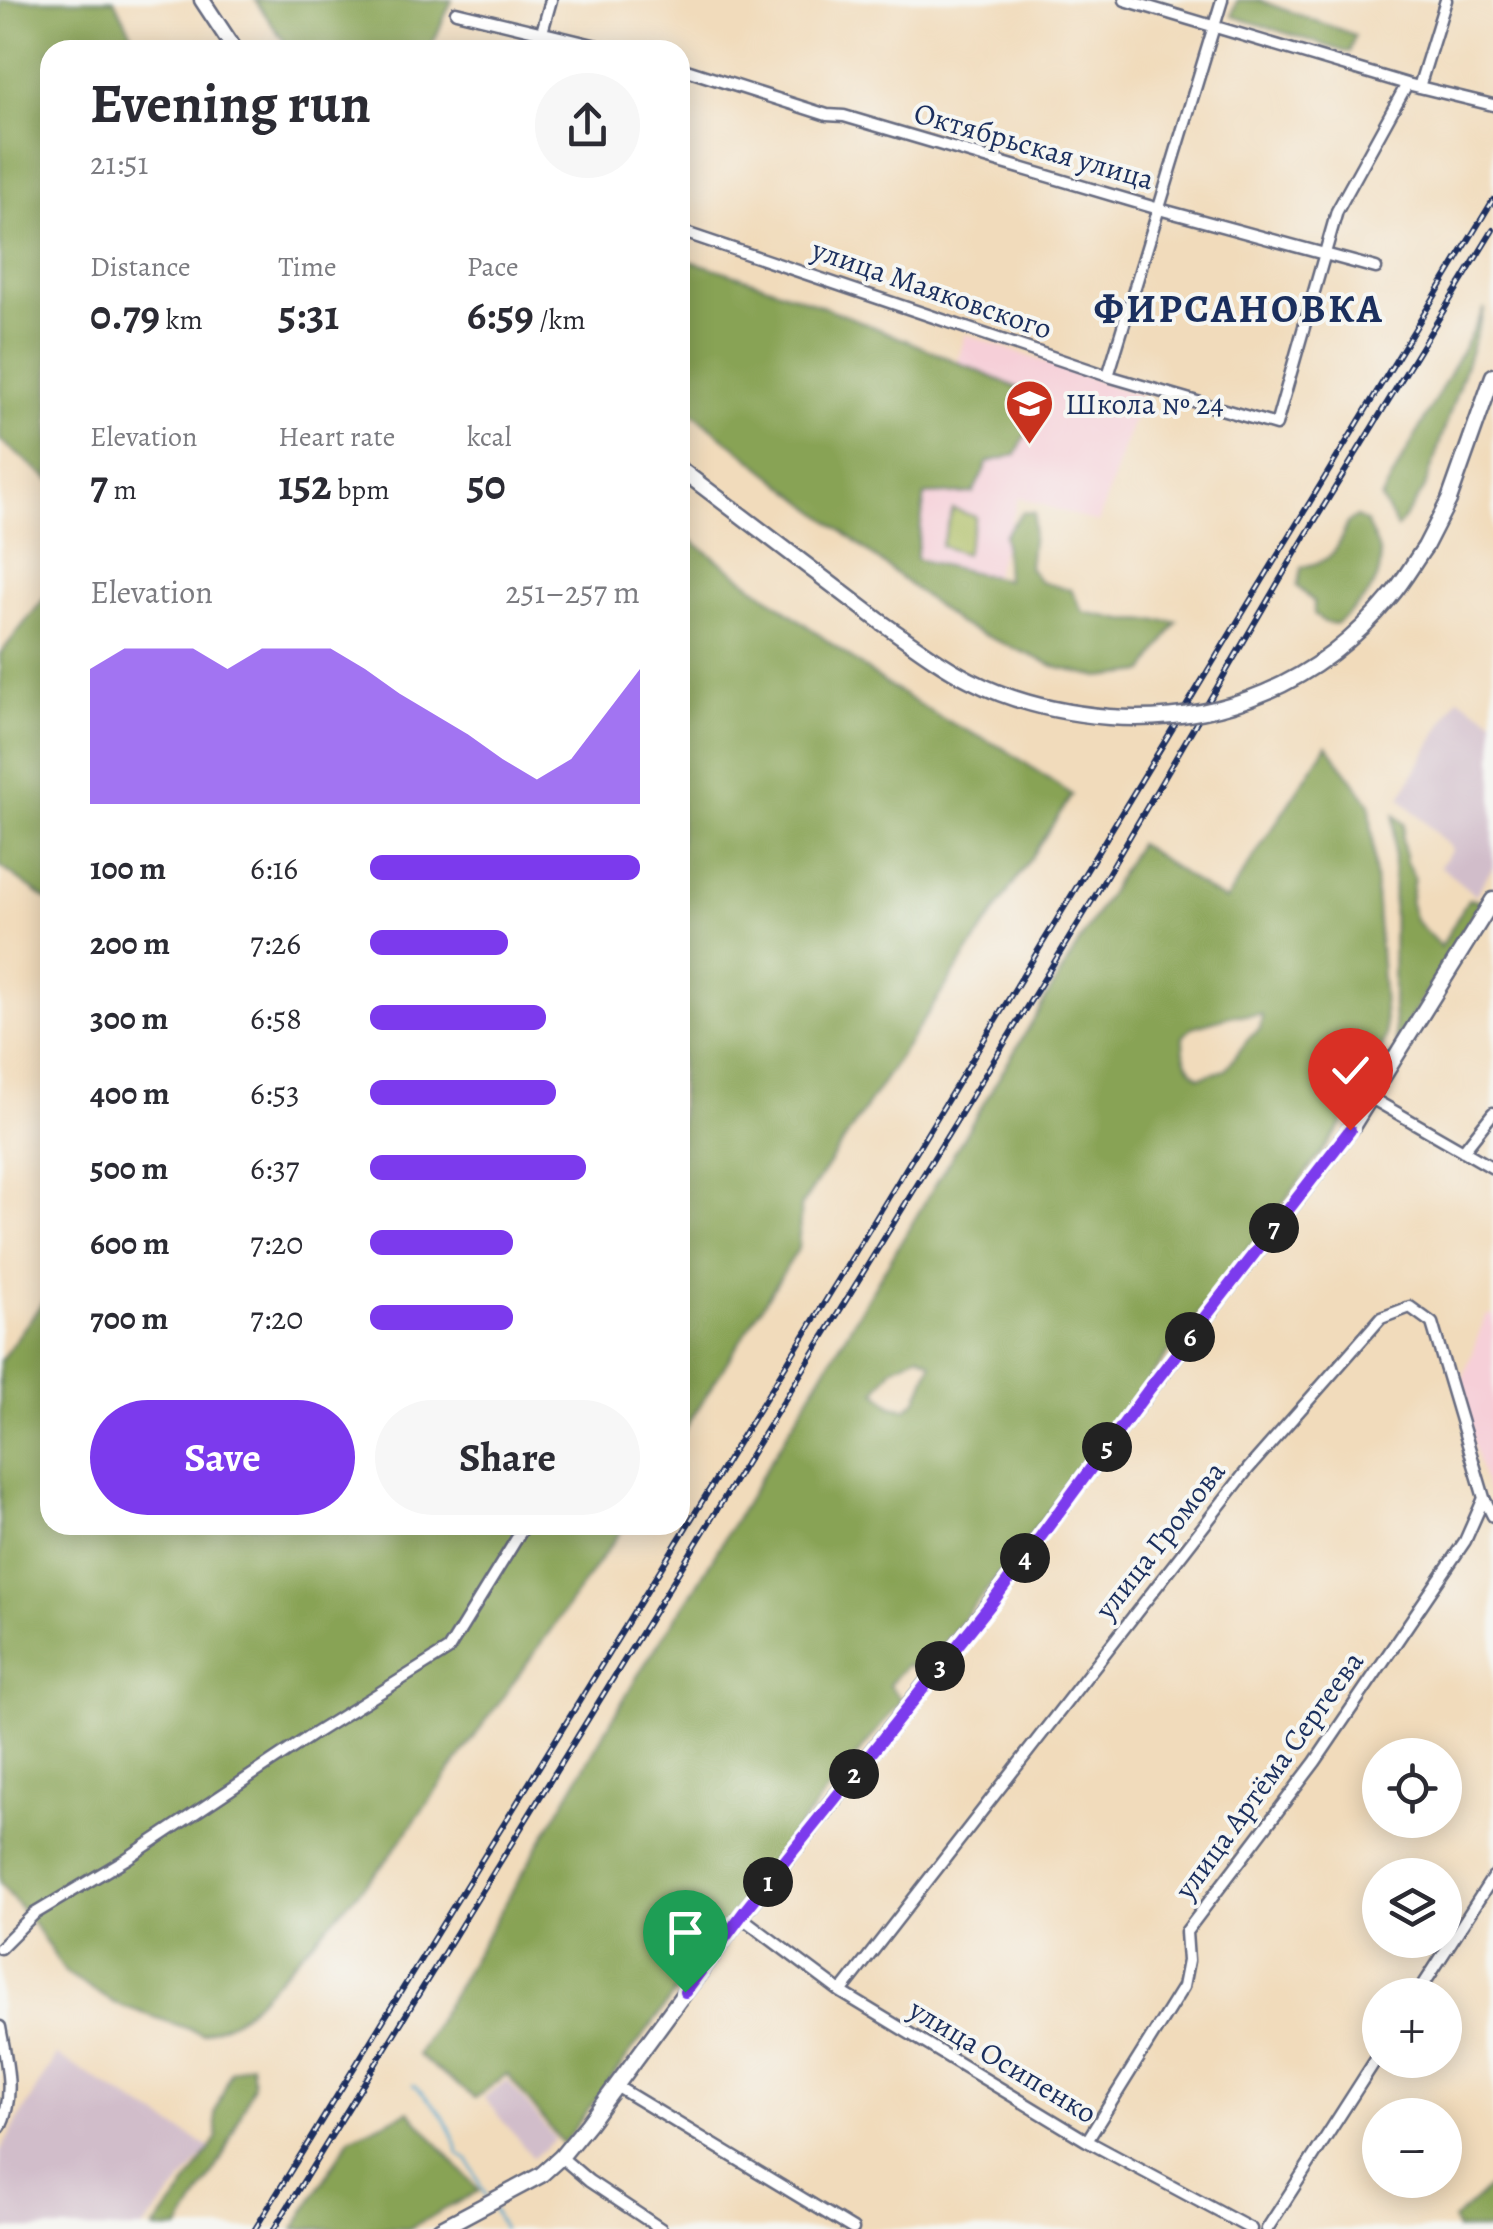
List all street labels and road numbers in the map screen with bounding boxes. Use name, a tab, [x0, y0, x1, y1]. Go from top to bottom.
street label: Октябрьская улица	[909, 93, 1159, 199]
street label: улица Маяковского	[806, 229, 1057, 349]
street label: улица Громова	[1085, 1453, 1234, 1628]
street label: улица Артёма Сергеева	[1165, 1643, 1373, 1908]
street label: улица Осипенко	[901, 1989, 1104, 2133]

